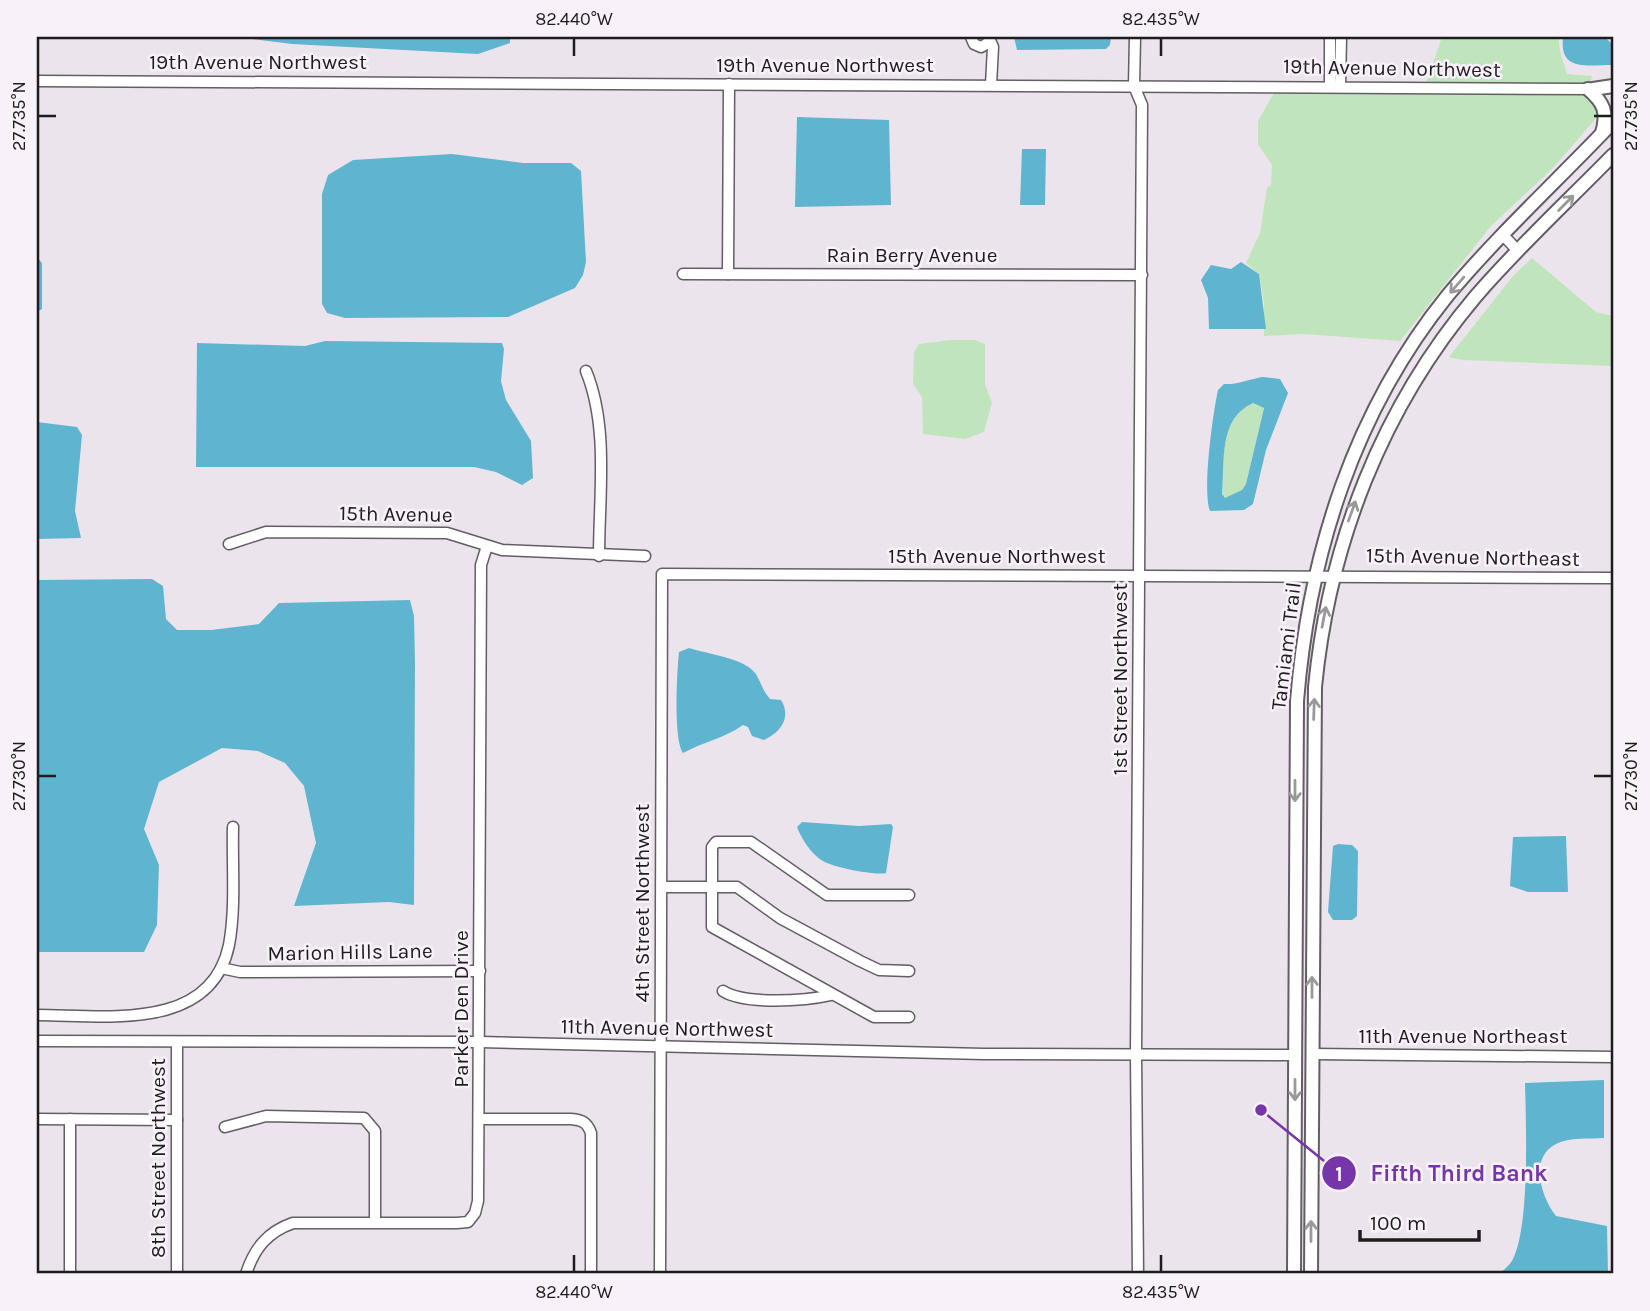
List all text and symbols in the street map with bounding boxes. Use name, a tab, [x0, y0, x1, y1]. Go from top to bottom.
text: 82.440°W	[535, 8, 613, 30]
text: 82.435°W	[1122, 8, 1200, 30]
street label: 19th Avenue Northwest	[149, 50, 367, 74]
street label: 19th Avenue Northwest	[716, 53, 934, 77]
street label: 19th Avenue Northwest	[1283, 54, 1501, 82]
text: 27.735°N	[8, 81, 30, 151]
text: 27.735°N	[1620, 81, 1642, 151]
one-way arrow	[1557, 195, 1574, 212]
street label: Rain Berry Avenue	[826, 243, 998, 267]
one-way arrow	[1449, 276, 1465, 294]
street label: 15th Avenue	[339, 501, 453, 527]
one-way arrow	[1347, 501, 1360, 522]
street label: 15th Avenue Northeast	[1366, 543, 1580, 571]
street label: 15th Avenue Northwest	[888, 544, 1106, 568]
street label: Tamiami Trail	[1266, 581, 1306, 711]
street label: 1st Street Northwest	[1108, 583, 1132, 775]
one-way arrow	[1318, 606, 1331, 629]
one-way arrow	[1307, 698, 1320, 721]
text: 27.730°N	[8, 741, 30, 811]
text: 27.730°N	[1620, 741, 1642, 811]
one-way arrow	[1288, 780, 1302, 803]
street label: 4th Street Northwest	[630, 803, 654, 1002]
street label: Parker Den Drive	[449, 930, 473, 1088]
street label: Marion Hills Lane	[267, 939, 433, 965]
one-way arrow	[1305, 976, 1319, 999]
street label: 11th Avenue Northwest	[561, 1014, 774, 1042]
street label: 11th Avenue Northeast	[1359, 1024, 1568, 1048]
street label: 8th Street Northwest	[146, 1058, 170, 1258]
one-way arrow	[1288, 1078, 1302, 1101]
callout: Fifth Third Bank	[1322, 1151, 1562, 1195]
text: Fifth Third Bank	[1370, 1160, 1548, 1187]
text: 1	[1335, 1162, 1343, 1186]
scale bar	[1360, 1199, 1478, 1243]
text: 100 m	[1370, 1211, 1427, 1235]
one-way arrow	[1304, 1220, 1318, 1243]
text: 82.440°W	[535, 1281, 613, 1303]
text: 82.435°W	[1122, 1281, 1200, 1303]

